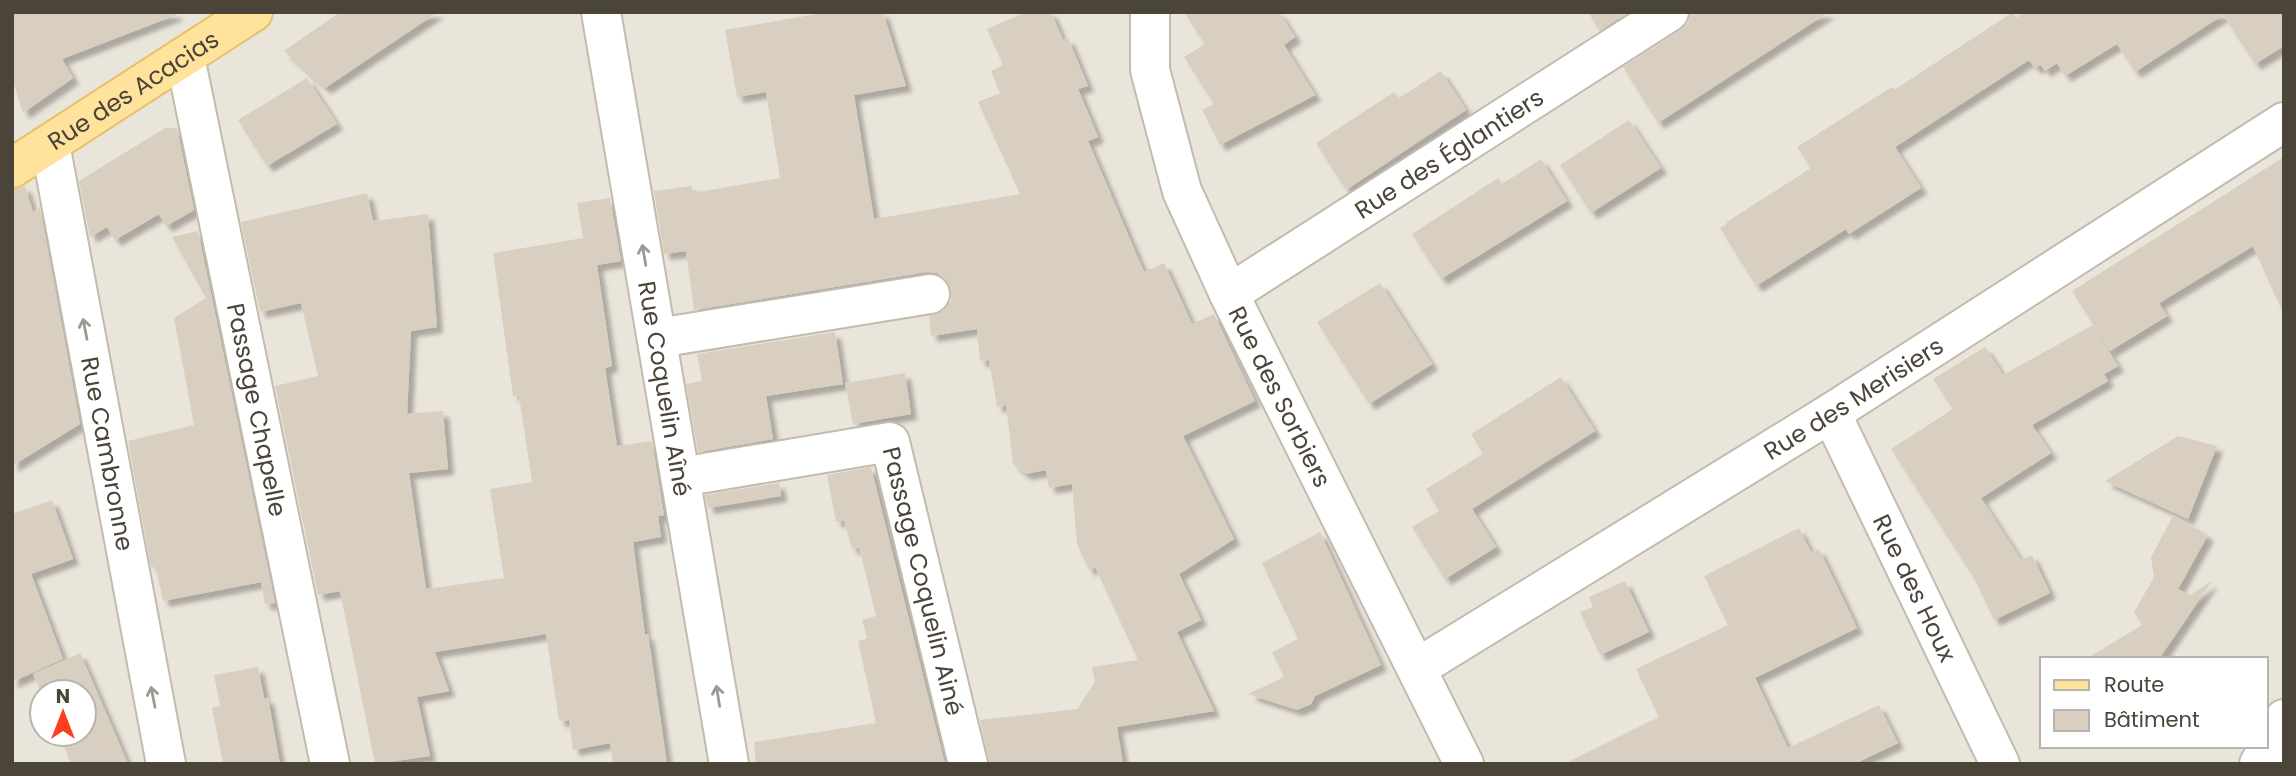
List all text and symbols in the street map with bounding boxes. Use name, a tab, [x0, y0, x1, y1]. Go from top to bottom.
street label: Rue des Acacias	[41, 22, 225, 157]
street label: Rue des Églantiers	[1348, 80, 1550, 226]
one-way arrow	[636, 244, 650, 267]
street label: Rue Coquelin Aîné	[631, 279, 700, 499]
street label: Passage Chapelle	[219, 300, 295, 519]
street label: Rue des Sorbiers	[1221, 300, 1339, 493]
one-way arrow	[77, 318, 91, 341]
street label: Rue des Merisiers	[1757, 329, 1949, 467]
street label: Rue Cambronne	[74, 354, 142, 553]
street label: Passage Coquelin Ainé	[875, 443, 972, 719]
street label: Rue des Houx	[1866, 508, 1965, 668]
legend	[2040, 657, 2268, 748]
text: Route	[2104, 670, 2164, 699]
north arrow	[28, 678, 98, 748]
text: N	[56, 683, 70, 710]
one-way arrow	[146, 686, 160, 709]
one-way arrow	[711, 686, 724, 708]
text: Bâtiment	[2104, 705, 2200, 734]

